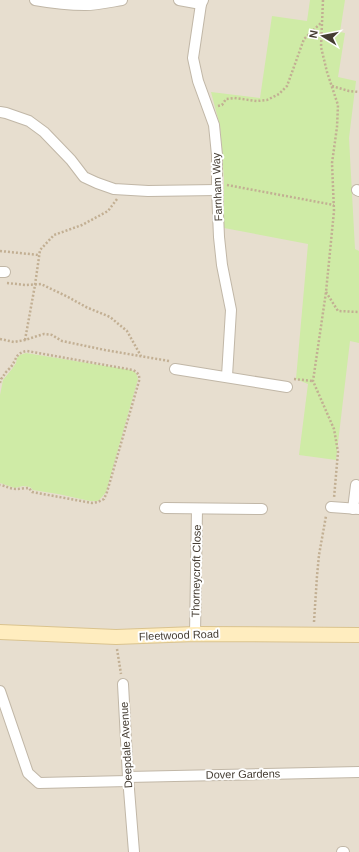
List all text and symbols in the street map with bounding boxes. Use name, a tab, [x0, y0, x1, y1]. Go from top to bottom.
north arrow	[303, 16, 343, 56]
text: N	[307, 29, 320, 39]
street label: Farnham Way	[210, 152, 224, 222]
street label: Thorneycroft Close	[189, 524, 203, 618]
street label: Fleetwood Road	[139, 628, 219, 642]
street label: Deepdale Avenue	[118, 701, 134, 789]
street label: Dover Gardens	[206, 767, 281, 781]

